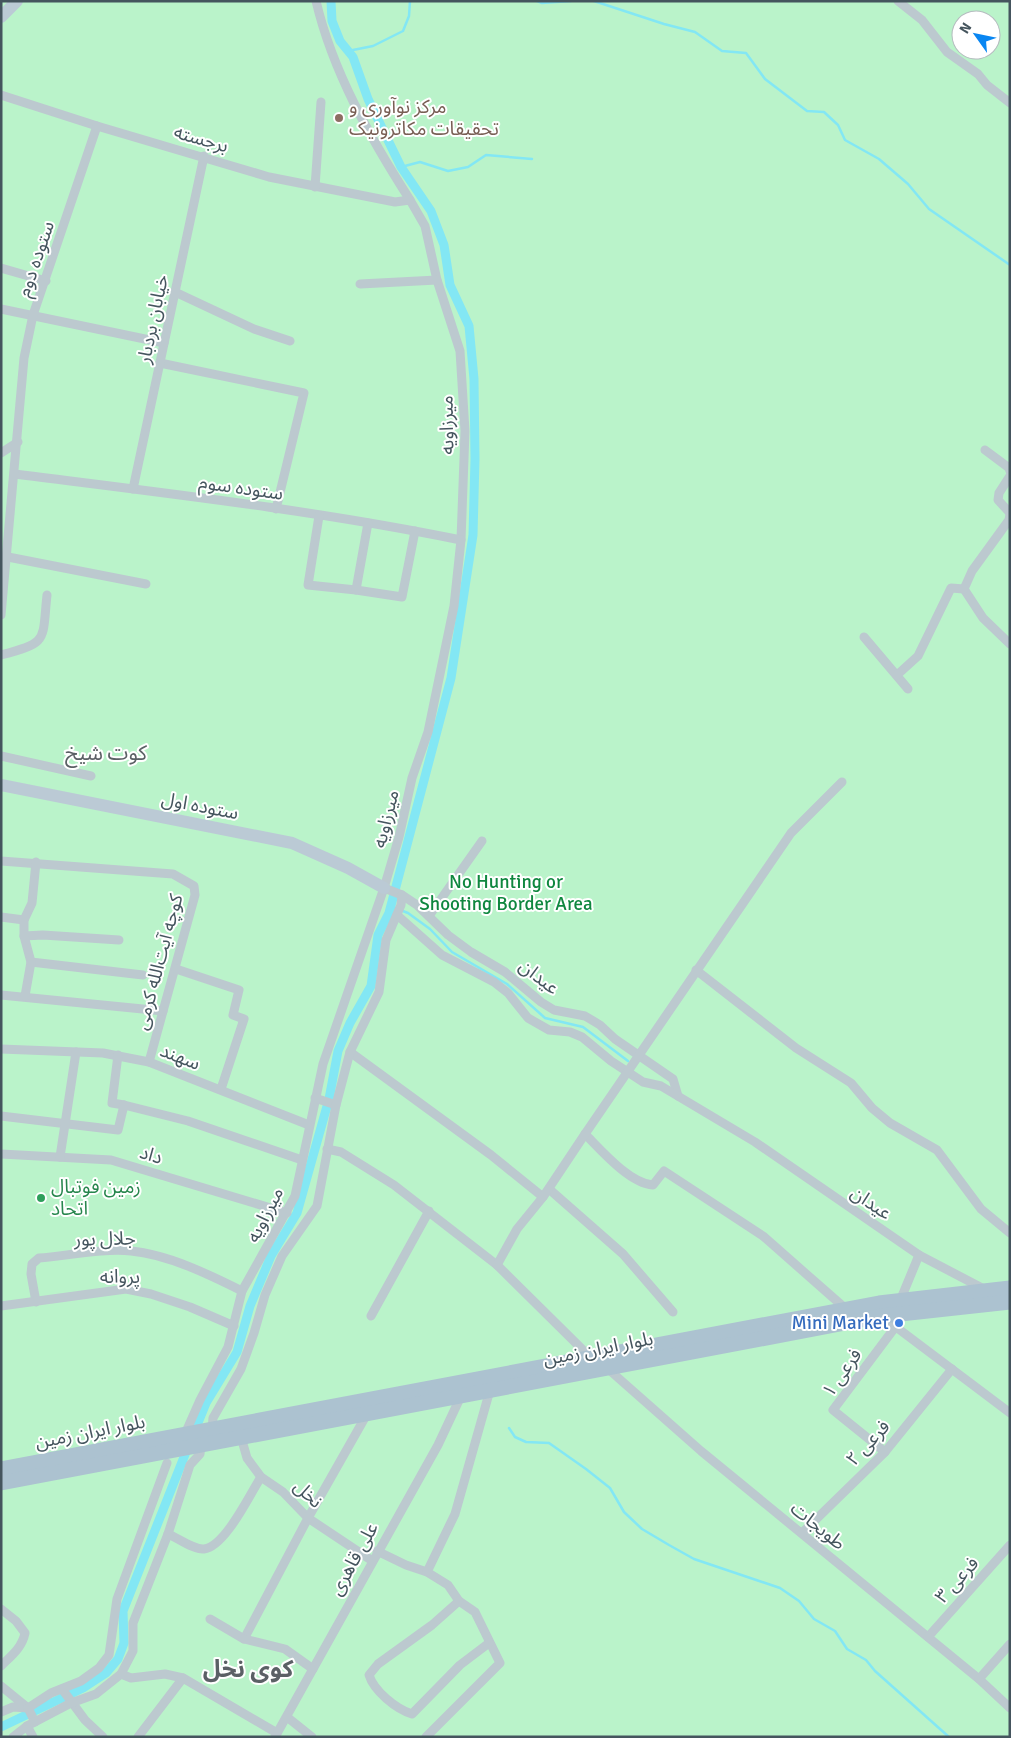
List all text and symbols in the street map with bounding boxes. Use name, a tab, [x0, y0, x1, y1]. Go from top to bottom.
north arrow	[951, 10, 1001, 60]
text: N	[956, 19, 975, 37]
place label: مرکز نوآوری و تحقیقات مکاترونیک	[349, 95, 499, 141]
marker: مرکز نوآوری و تحقیقات مکاترونیک	[333, 112, 345, 124]
street label: برجسته	[171, 120, 231, 158]
street label: ستوده دوم	[12, 218, 62, 301]
street label: خیابان بردبار	[132, 272, 174, 367]
street label: میرزاویه	[434, 395, 460, 455]
street label: ستوده سوم	[197, 470, 285, 508]
district label: کوت شیخ	[65, 740, 147, 768]
street label: ستوده اول	[159, 787, 241, 825]
street label: میرزاویه	[367, 787, 405, 851]
park label: No Hunting or Shooting Border Area	[419, 870, 593, 916]
street label: کوچه آیت‌الله کرمی	[129, 890, 189, 1032]
street label: عیدان	[514, 954, 564, 1000]
street label: سهند	[156, 1038, 204, 1076]
street label: داد	[137, 1140, 165, 1170]
place label: زمین فوتبال اتحاد	[51, 1175, 141, 1221]
street label: عیدان	[846, 1181, 896, 1225]
street label: میرزاویه	[241, 1183, 289, 1247]
marker: زمین فوتبال اتحاد	[35, 1192, 47, 1204]
street label: جلال پور	[73, 1226, 136, 1252]
street label: پروانه	[100, 1265, 140, 1289]
place label: Mini Market	[792, 1311, 889, 1335]
marker: Mini Market	[893, 1317, 905, 1329]
street label: بلوار ایران زمین	[541, 1327, 655, 1371]
street label: فرعی ۱	[817, 1344, 867, 1402]
street label: بلوار ایران زمین	[33, 1410, 147, 1454]
street label: فرعی ۲	[841, 1415, 895, 1471]
street label: نخل	[288, 1475, 328, 1513]
street label: طویجات	[786, 1497, 851, 1556]
street label: علی قاهری	[324, 1518, 384, 1600]
street label: فرعی ۳	[930, 1552, 984, 1608]
district label: کوی نخل	[203, 1654, 294, 1684]

